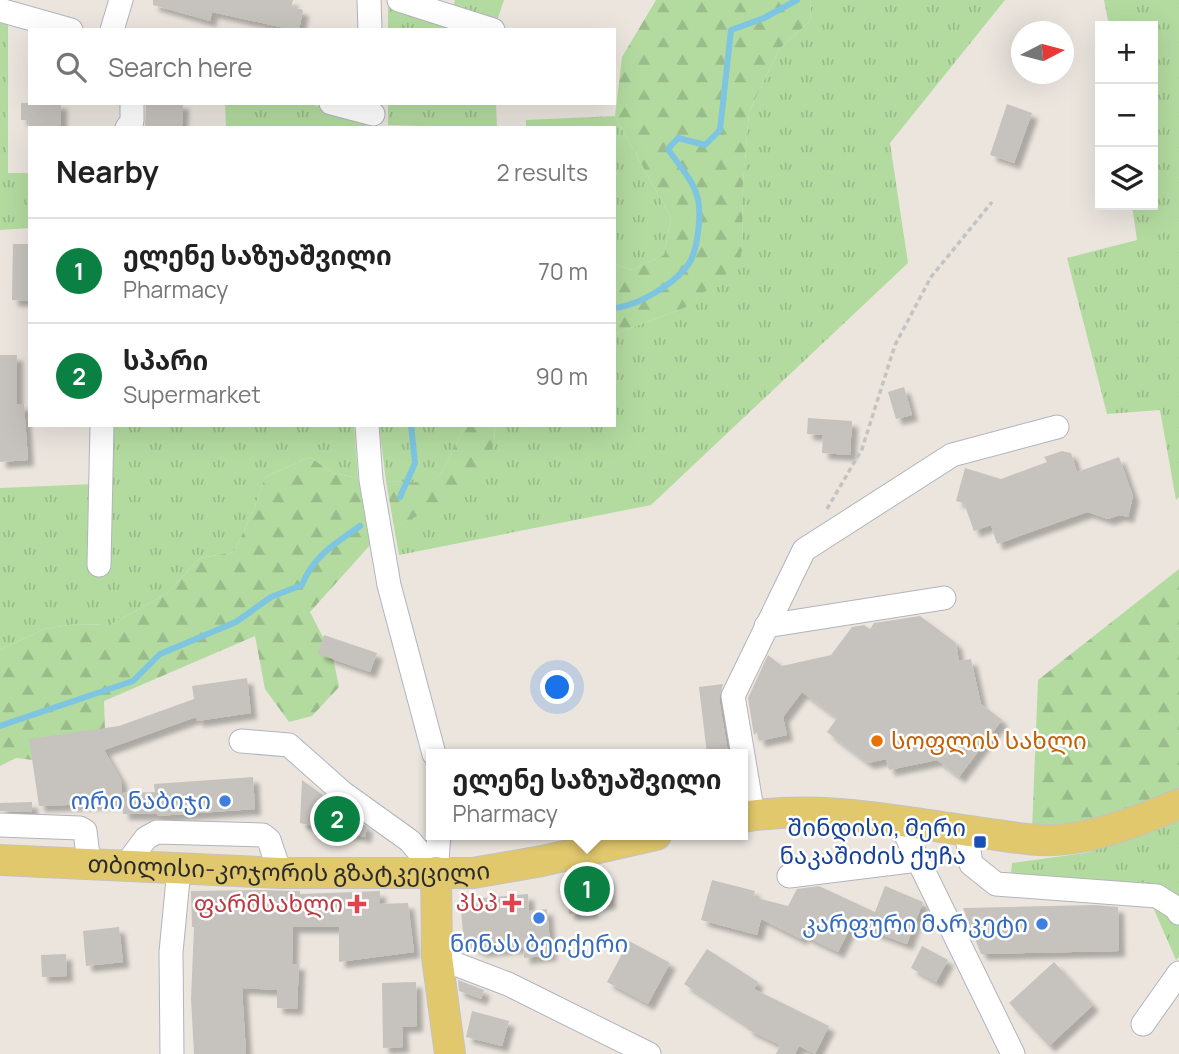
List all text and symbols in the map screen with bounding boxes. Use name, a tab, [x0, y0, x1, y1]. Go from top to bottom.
north arrow	[1011, 21, 1074, 84]
map controls	[1095, 21, 1158, 210]
button: +	[1095, 21, 1158, 84]
search box	[28, 28, 616, 105]
icon: search	[52, 48, 90, 86]
text: Search here	[108, 49, 253, 85]
button: −	[1095, 84, 1158, 147]
button: layers	[1095, 147, 1158, 210]
text: Nearby	[56, 151, 159, 192]
text: 2 results	[496, 156, 588, 188]
text: ელენე საზუაშვილი	[123, 237, 392, 273]
text: 1	[74, 255, 84, 287]
text: 70 m	[538, 255, 588, 287]
text: Pharmacy	[123, 273, 228, 305]
text: სპარი	[123, 342, 208, 378]
text: 2	[72, 360, 86, 392]
text: 90 m	[536, 360, 588, 392]
text: Supermarket	[123, 378, 261, 410]
your location	[540, 670, 574, 704]
place label: სოფლის სახლი	[891, 723, 1087, 756]
marker: სოფლის სახლი	[869, 733, 885, 749]
popup	[426, 749, 748, 840]
text: ელენე საზუაშვილი	[453, 761, 721, 797]
place label: ორი ნაბიჯი	[71, 783, 211, 816]
marker: ორი ნაბიჯი	[217, 793, 233, 809]
pin: 2	[314, 793, 360, 845]
text: Pharmacy	[453, 797, 558, 829]
place label: შინდისი, მერი ნაკაშიძის ქუჩა	[780, 810, 966, 871]
marker: შინდისი, მერი ნაკაშიძის ქუჩა	[972, 834, 988, 850]
street label: თბილისი-კოჯორის გზატკეცილი	[87, 846, 492, 888]
pin: 1	[564, 863, 610, 915]
place label: პსპ	[456, 885, 498, 918]
place label: ფარმსახლი	[194, 886, 343, 919]
marker: პსპ	[504, 895, 520, 911]
marker: ფარმსახლი	[349, 896, 365, 912]
place label: კარფური მარკეტი	[802, 906, 1028, 939]
marker: ნინას ბეიქერი	[531, 910, 547, 926]
marker: კარფური მარკეტი	[1034, 916, 1050, 932]
place label: ნინას ბეიქერი	[450, 926, 628, 959]

